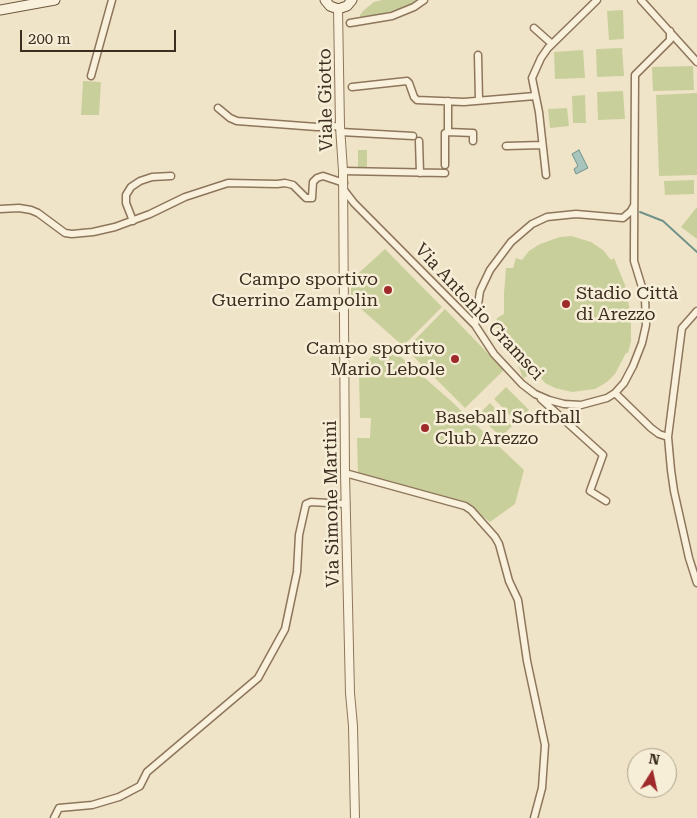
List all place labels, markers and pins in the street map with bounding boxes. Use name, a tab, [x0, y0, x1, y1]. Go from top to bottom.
place label: Campo sportivo Guerrino Zampolin	[211, 269, 378, 312]
place label: Stadio Città di Arezzo	[576, 283, 678, 326]
marker: Campo sportivo Guerrino Zampolin	[382, 284, 394, 296]
marker: Stadio Città di Arezzo	[560, 298, 572, 310]
place label: Campo sportivo Mario Lebole	[306, 338, 445, 380]
marker: Campo sportivo Mario Lebole	[449, 353, 461, 365]
place label: Baseball Softball Club Arezzo	[435, 407, 581, 449]
marker: Baseball Softball Club Arezzo	[419, 422, 431, 434]

